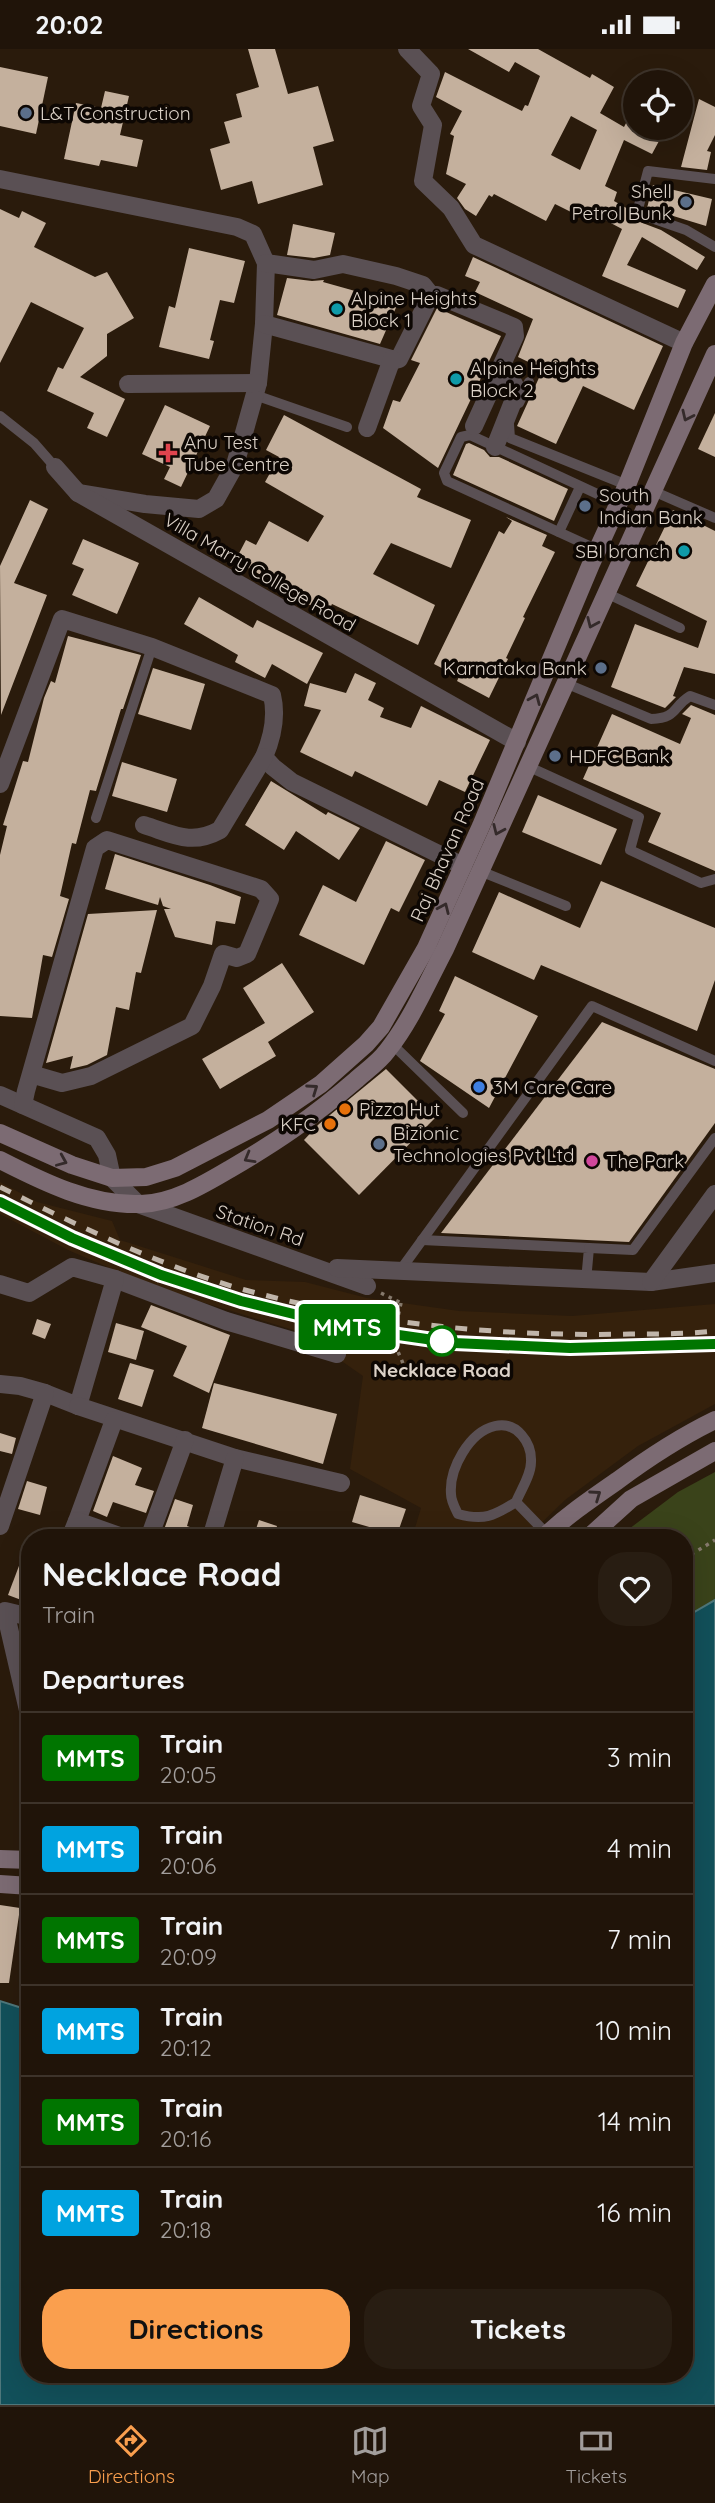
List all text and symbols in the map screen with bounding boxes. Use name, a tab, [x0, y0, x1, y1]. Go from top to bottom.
text: 20:02	[35, 8, 104, 41]
map controls	[623, 70, 693, 140]
button: locate	[623, 70, 693, 140]
place label: L&T Construction	[40, 101, 191, 125]
marker: L&T Construction	[18, 105, 34, 121]
place label: Shell Petrol Bunk	[571, 179, 672, 225]
marker: Shell Petrol Bunk	[678, 194, 694, 210]
place label: Alpine Heights Block 1	[351, 286, 477, 332]
marker: Alpine Heights Block 1	[329, 301, 345, 317]
place label: Alpine Heights Block 2	[470, 356, 596, 402]
marker: Alpine Heights Block 2	[448, 371, 464, 387]
one-way arrow	[681, 409, 695, 421]
place label: Anu Test Tube Centre	[184, 430, 290, 476]
marker: Anu Test Tube Centre	[158, 443, 178, 463]
place label: South Indian Bank	[599, 483, 703, 529]
marker: South Indian Bank	[577, 498, 593, 514]
street label: Villa Marry College Road	[160, 507, 360, 637]
place label: SBI branch	[575, 539, 670, 563]
marker: SBI branch	[676, 543, 692, 559]
one-way arrow	[586, 616, 600, 628]
place label: Karnataka Bank	[443, 656, 587, 680]
marker: Karnataka Bank	[593, 660, 609, 676]
one-way arrow	[527, 694, 541, 706]
place label: HDFC Bank	[569, 744, 670, 768]
marker: HDFC Bank	[547, 748, 563, 764]
street label: Raj Bhavan Road	[405, 775, 489, 925]
one-way arrow	[492, 823, 506, 835]
one-way arrow	[436, 902, 450, 915]
place label: 3M Care Care	[493, 1075, 612, 1099]
marker: 3M Care Care	[471, 1079, 487, 1095]
one-way arrow	[305, 1085, 318, 1097]
place label: Pizza Hut	[359, 1097, 440, 1121]
marker: Pizza Hut	[337, 1101, 353, 1117]
place label: KFC	[280, 1112, 316, 1136]
marker: KFC	[322, 1116, 338, 1132]
place label: Bizionic Technologies Pvt Ltd	[393, 1121, 574, 1167]
marker: Bizionic Technologies Pvt Ltd	[371, 1136, 387, 1152]
place label: The Park	[606, 1149, 684, 1173]
one-way arrow	[243, 1150, 256, 1163]
one-way arrow	[55, 1153, 67, 1167]
marker: The Park	[584, 1153, 600, 1169]
street label: Station Rd	[213, 1199, 307, 1251]
line badge: MMTS	[298, 1304, 396, 1350]
text: MMTS	[313, 1312, 381, 1342]
marker: Necklace Road	[427, 1326, 457, 1356]
place label: Necklace Road	[373, 1358, 511, 1382]
one-way arrow	[588, 1491, 601, 1503]
button: heart	[598, 1552, 672, 1626]
text: Necklace Road	[42, 1553, 282, 1594]
text: Train	[42, 1600, 95, 1629]
text: Departures	[42, 1663, 185, 1696]
text: Train	[160, 1727, 223, 1760]
text: 3 min	[607, 1741, 672, 1774]
text: MMTS	[56, 1743, 125, 1773]
text: 20:05	[160, 1760, 217, 1789]
text: Train	[160, 1818, 223, 1851]
text: 4 min	[607, 1832, 672, 1865]
text: MMTS	[56, 1834, 125, 1864]
text: 20:06	[160, 1851, 216, 1880]
text: Train	[160, 1909, 223, 1942]
text: 7 min	[607, 1923, 672, 1956]
text: MMTS	[56, 1925, 125, 1955]
text: 20:09	[160, 1942, 217, 1971]
text: Train	[160, 2000, 223, 2033]
text: 10 min	[596, 2014, 672, 2047]
text: MMTS	[56, 2016, 125, 2046]
text: 20:12	[160, 2033, 212, 2062]
text: Train	[160, 2091, 223, 2124]
text: 14 min	[598, 2105, 672, 2138]
text: MMTS	[56, 2107, 125, 2137]
text: 20:16	[160, 2124, 211, 2153]
text: Train	[160, 2182, 223, 2215]
text: 16 min	[597, 2196, 672, 2229]
text: MMTS	[56, 2198, 125, 2228]
text: 20:18	[160, 2215, 211, 2244]
button: Directions	[42, 2289, 350, 2369]
button: Tickets	[364, 2289, 672, 2369]
tab: Directions	[88, 2422, 175, 2488]
tab: Map	[351, 2422, 390, 2488]
tab: Tickets	[565, 2422, 627, 2488]

